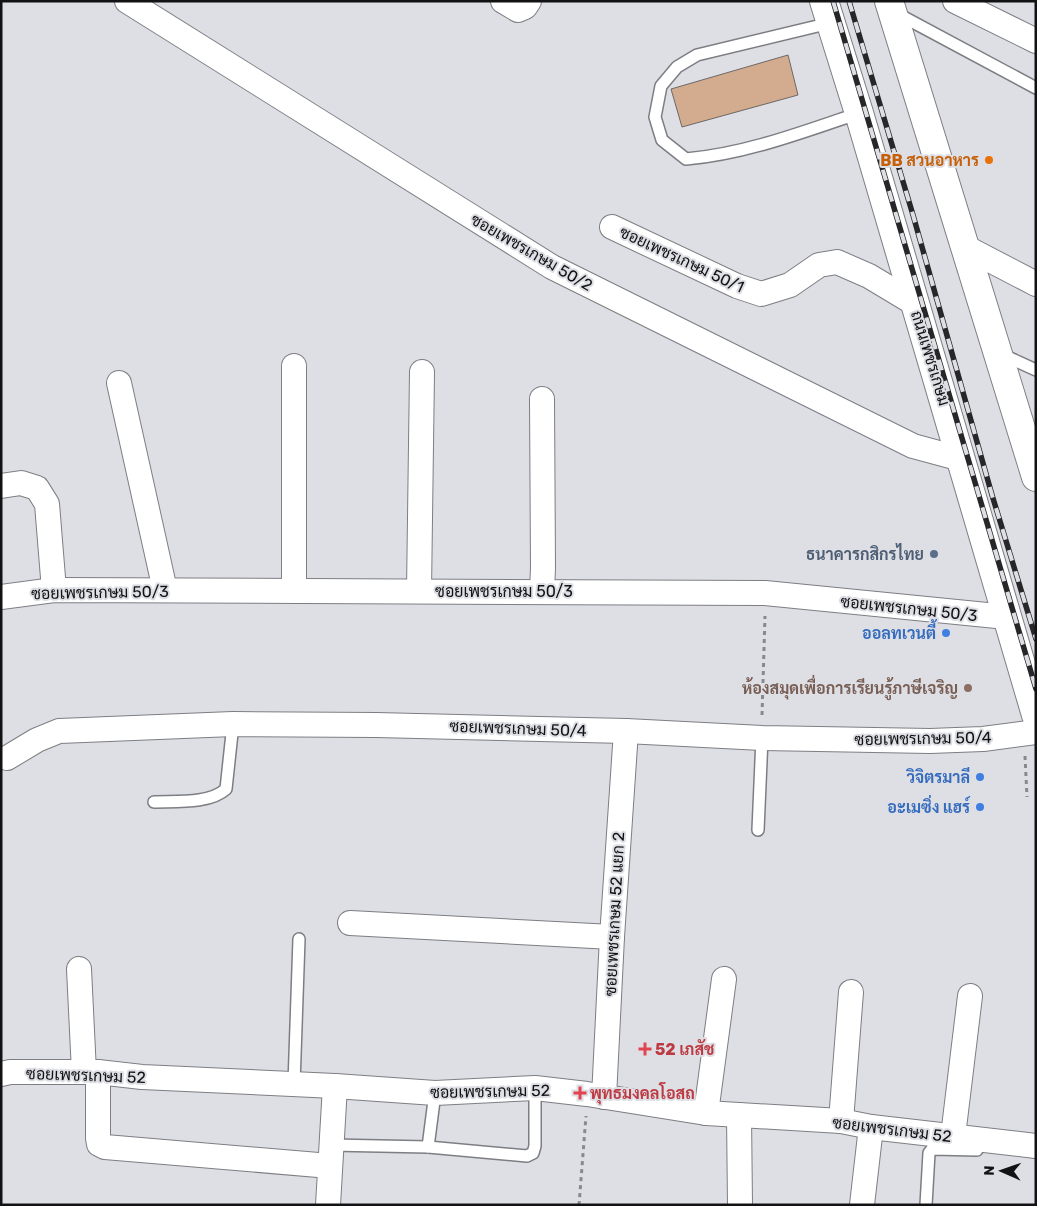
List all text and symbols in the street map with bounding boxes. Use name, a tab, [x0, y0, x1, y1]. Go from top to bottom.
place label: BB สวนอาหาร	[880, 151, 979, 170]
marker: BB สวนอาหาร	[983, 154, 995, 166]
street label: ซอยเพชรเกษม 50/2	[468, 210, 596, 295]
street label: ซอยเพชรเกษม 50/1	[617, 222, 747, 297]
street label: ถนนเพชรเกษม	[907, 308, 954, 408]
place label: ธนาคารกสิกรไทย	[806, 543, 924, 564]
marker: ธนาคารกสิกรไทย	[928, 548, 940, 560]
street label: ซอยเพชรเกษม 50/3	[31, 582, 169, 603]
street label: ซอยเพชรเกษม 50/3	[435, 582, 573, 601]
street label: ซอยเพชรเกษม 50/3	[839, 592, 978, 625]
place label: ออลทเวนตี้	[862, 619, 937, 643]
marker: ออลทเวนตี้	[940, 627, 952, 639]
place label: ห้องสมุดเพื่อการเรียนรู้ภาษีเจริญ	[742, 674, 958, 701]
marker: ห้องสมุดเพื่อการเรียนรู้ภาษีเจริญ	[962, 682, 974, 694]
street label: ซอยเพชรเกษม 50/4	[449, 717, 587, 740]
street label: ซอยเพชรเกษม 50/4	[854, 728, 992, 749]
place label: วิจิตรมาลี	[906, 767, 970, 787]
marker: วิจิตรมาลี	[974, 771, 986, 783]
place label: อะเมซิ่ง แฮร์	[887, 794, 971, 817]
marker: อะเมซิ่ง แฮร์	[974, 801, 986, 813]
street label: ซอยเพชรเกษม 52 แยก 2	[601, 831, 628, 997]
place label: 52 เภสัช	[655, 1039, 714, 1059]
marker: 52 เภสัช	[639, 1043, 651, 1055]
street label: ซอยเพชรเกษม 52	[26, 1064, 146, 1087]
street label: ซอยเพชรเกษม 52	[430, 1081, 550, 1102]
place label: พุทธมงคลโอสถ	[590, 1082, 695, 1105]
marker: พุทธมงคลโอสถ	[574, 1087, 586, 1099]
street label: ซอยเพชรเกษม 52	[831, 1113, 953, 1146]
north arrow	[977, 1146, 1027, 1196]
text: N	[981, 1165, 998, 1176]

